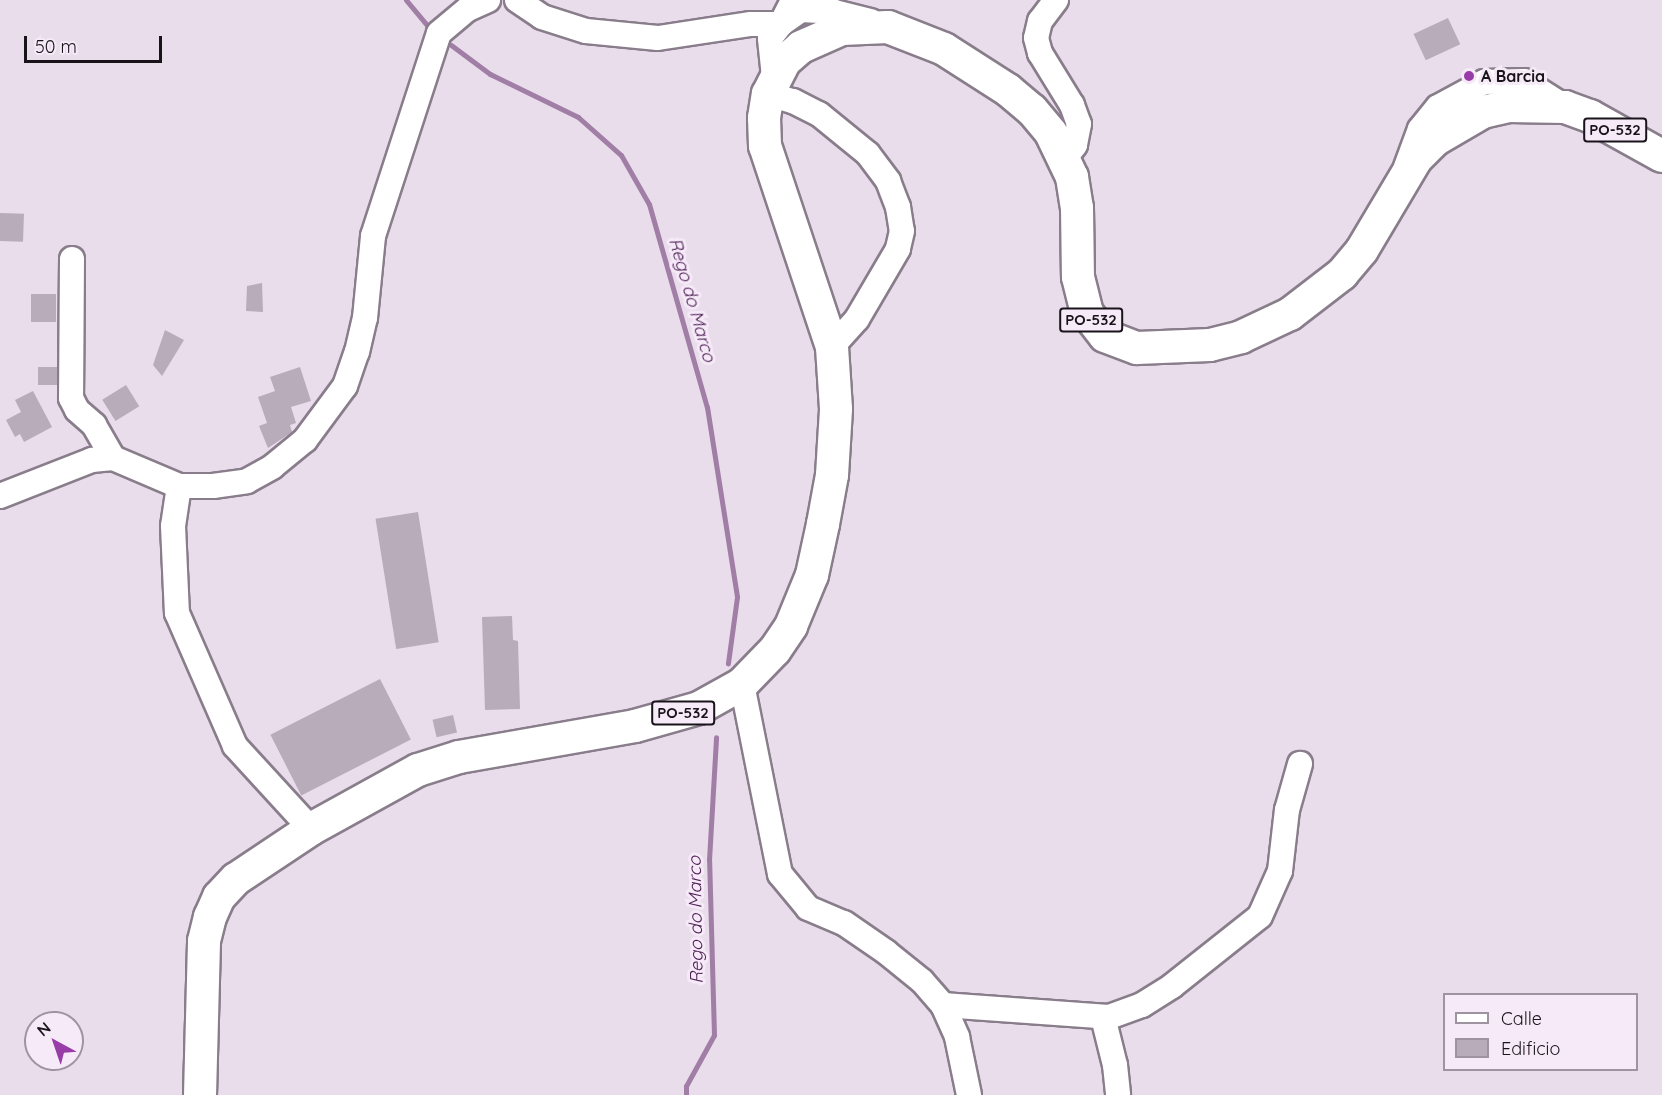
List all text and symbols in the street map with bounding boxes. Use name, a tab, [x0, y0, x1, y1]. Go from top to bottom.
scale bar	[27, 24, 165, 62]
text: 50 m	[35, 35, 77, 58]
place label: A Barcia	[1481, 66, 1545, 86]
marker: A Barcia	[1462, 69, 1476, 83]
road number: PO-532	[1582, 118, 1648, 142]
water label: Rego do Marco	[664, 236, 720, 364]
road number: PO-532	[1058, 308, 1124, 332]
road number: PO-532	[650, 701, 716, 725]
water label: Rego do Marco	[684, 856, 708, 984]
legend	[1443, 993, 1638, 1071]
text: Calle	[1501, 1007, 1542, 1030]
north arrow	[24, 1011, 84, 1071]
text: N	[33, 1017, 55, 1040]
text: Edificio	[1501, 1037, 1560, 1060]

